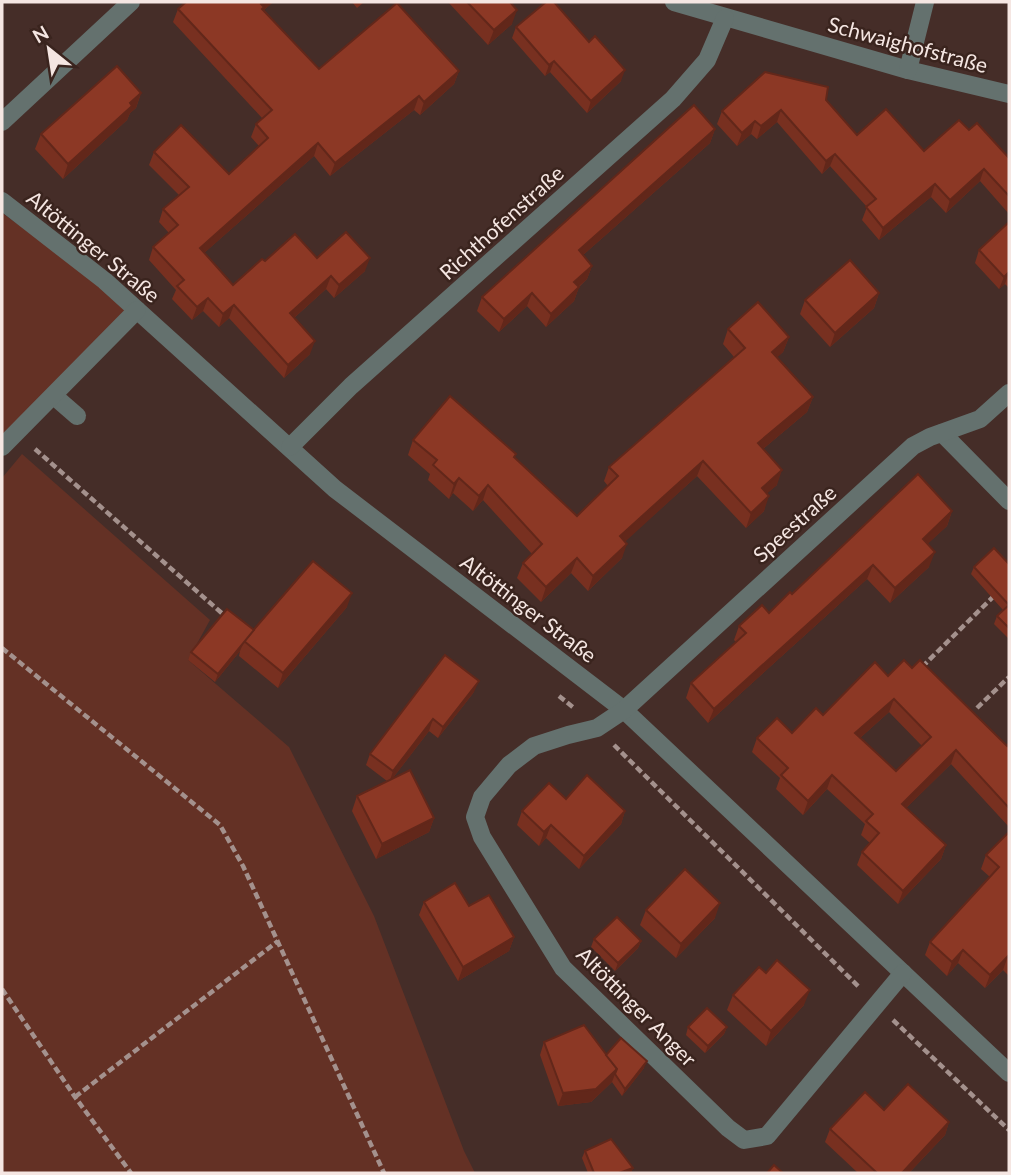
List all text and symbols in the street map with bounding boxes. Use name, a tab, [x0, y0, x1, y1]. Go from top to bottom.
street label: Schwaighofstraße	[825, 11, 991, 77]
north arrow	[14, 14, 84, 84]
text: N	[28, 20, 52, 47]
street label: Richthofenstraße	[434, 160, 568, 284]
street label: Altöttinger Straße	[23, 185, 165, 307]
street label: Speestraße	[747, 479, 841, 567]
street label: Altöttinger Straße	[456, 549, 602, 667]
street label: Altöttinger Anger	[572, 941, 702, 1071]

